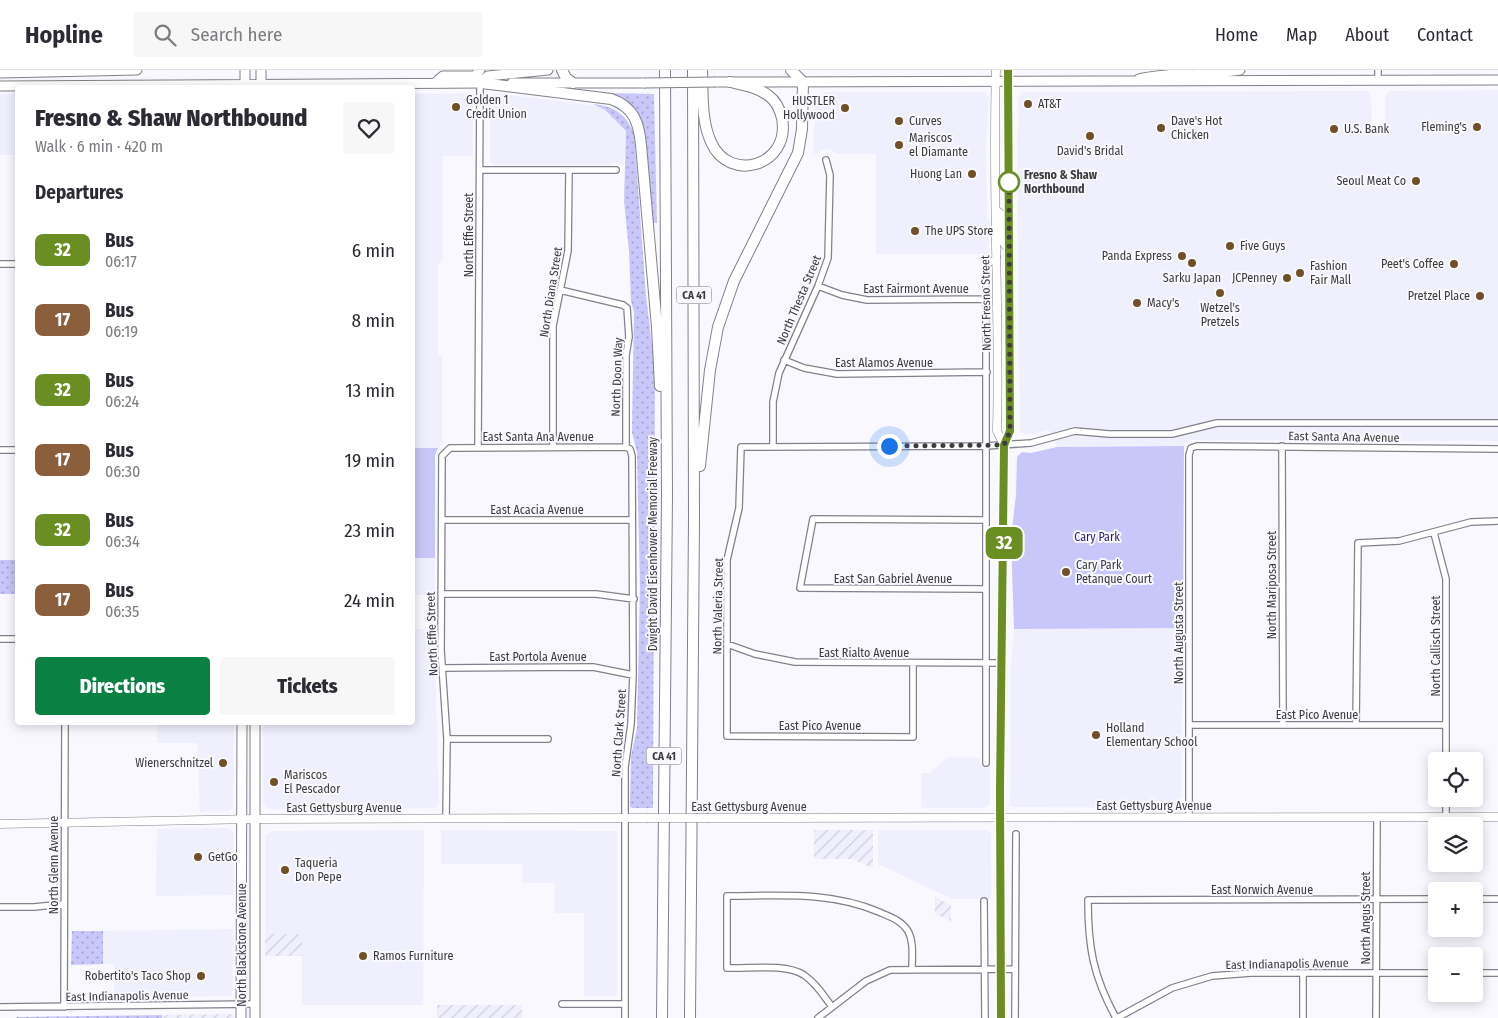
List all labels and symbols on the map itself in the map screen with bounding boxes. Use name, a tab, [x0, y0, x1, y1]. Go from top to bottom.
place label: Golden 1 Credit Union	[466, 93, 527, 121]
place label: HUSTLER Hollywood	[783, 94, 835, 122]
place label: AT&T	[1038, 97, 1062, 111]
marker: AT&T	[1022, 98, 1034, 110]
marker: Golden 1 Credit Union	[450, 101, 462, 113]
marker: HUSTLER Hollywood	[839, 102, 851, 114]
place label: Curves	[909, 114, 942, 128]
place label: Dave's Hot Chicken	[1171, 114, 1222, 142]
marker: Curves	[893, 115, 905, 127]
place label: Fleming's	[1421, 120, 1467, 134]
marker: Fleming's	[1471, 121, 1483, 133]
marker: Dave's Hot Chicken	[1155, 122, 1167, 134]
place label: U.S. Bank	[1344, 122, 1390, 136]
marker: U.S. Bank	[1328, 123, 1340, 135]
marker: David's Bridal	[1084, 130, 1096, 142]
place label: Mariscos el Diamante	[909, 131, 968, 159]
marker: Mariscos el Diamante	[893, 139, 905, 151]
place label: David's Bridal	[1057, 144, 1123, 158]
place label: Huong Lan	[910, 167, 962, 181]
marker: Huong Lan	[966, 168, 978, 180]
place label: Fresno & Shaw Northbound	[1024, 168, 1098, 196]
marker: Fresno & Shaw Northbound	[998, 171, 1020, 193]
place label: Seoul Meat Co	[1336, 174, 1406, 188]
marker: Seoul Meat Co	[1410, 175, 1422, 187]
street label: North Effie Street	[462, 193, 476, 277]
place label: The UPS Store	[925, 224, 993, 238]
marker: The UPS Store	[909, 225, 921, 237]
place label: Five Guys	[1240, 239, 1285, 253]
marker: Five Guys	[1224, 240, 1236, 252]
street label: North Diana Street	[537, 246, 565, 338]
place label: Panda Express	[1102, 249, 1172, 263]
marker: Panda Express	[1176, 250, 1188, 262]
street label: North Thesta Street	[774, 253, 824, 347]
street label: North Fresno Street	[978, 255, 994, 351]
marker: Sarku Japan	[1186, 257, 1198, 269]
place label: Peet's Coffee	[1381, 257, 1444, 271]
marker: Peet's Coffee	[1448, 258, 1460, 270]
place label: Fashion Fair Mall	[1310, 259, 1351, 287]
marker: Fashion Fair Mall	[1294, 267, 1306, 279]
place label: Sarku Japan	[1163, 271, 1221, 285]
place label: JCPenney	[1232, 271, 1278, 285]
marker: JCPenney	[1281, 272, 1293, 284]
street label: East Fairmont Avenue	[863, 282, 969, 296]
road number: CA 41	[676, 286, 712, 304]
marker: Wetzel's Pretzels	[1214, 287, 1226, 299]
place label: Pretzel Place	[1408, 289, 1470, 303]
marker: Pretzel Place	[1474, 290, 1486, 302]
place label: Macy's	[1147, 296, 1179, 310]
marker: Macy's	[1131, 297, 1143, 309]
place label: Wetzel's Pretzels	[1200, 301, 1240, 329]
street label: North Doon Way	[609, 337, 625, 417]
street label: East Alamos Avenue	[835, 356, 933, 370]
street label: East Santa Ana Avenue	[1288, 429, 1400, 445]
street label: East Santa Ana Avenue	[482, 430, 594, 444]
your location	[877, 434, 902, 459]
street label: Dwight David Eisenhower Memorial Freeway	[646, 436, 660, 651]
street label: East Acacia Avenue	[490, 503, 584, 517]
line badge: 32	[982, 527, 1026, 559]
park label: Cary Park	[1074, 530, 1120, 544]
street label: North Mariposa Street	[1265, 531, 1279, 639]
street label: North Valeria Street	[710, 557, 726, 654]
place label: Cary Park Petanque Court	[1076, 558, 1152, 586]
marker: Cary Park Petanque Court	[1060, 566, 1072, 578]
street label: East San Gabriel Avenue	[834, 572, 952, 586]
street label: North Augusta Street	[1172, 582, 1186, 684]
street label: North Effie Street	[424, 591, 440, 676]
street label: North Callisch Street	[1429, 596, 1443, 696]
street label: East Rialto Avenue	[819, 646, 909, 660]
street label: East Portola Avenue	[489, 650, 587, 664]
street label: North Clark Street	[609, 689, 629, 777]
street label: East Pico Avenue	[1276, 708, 1358, 722]
street label: East Pico Avenue	[779, 719, 861, 733]
place label: Holland Elementary School	[1106, 721, 1197, 749]
marker: Holland Elementary School	[1090, 729, 1102, 741]
road number: CA 41	[646, 748, 682, 764]
place label: Wienerschnitzel	[135, 756, 213, 770]
marker: Wienerschnitzel	[217, 757, 229, 769]
place label: Mariscos El Pescador	[284, 768, 341, 796]
marker: Mariscos El Pescador	[268, 776, 280, 788]
street label: East Gettysburg Avenue	[1096, 799, 1212, 813]
street label: East Gettysburg Avenue	[691, 800, 807, 814]
street label: East Gettysburg Avenue	[286, 801, 402, 815]
street label: North Glenn Avenue	[47, 816, 61, 914]
place label: GetGo	[208, 850, 238, 864]
marker: GetGo	[192, 851, 204, 863]
place label: Taqueria Don Pepe	[295, 856, 342, 884]
marker: Taqueria Don Pepe	[279, 864, 291, 876]
street label: North Angus Street	[1359, 872, 1373, 964]
street label: North Blackstone Avenue	[235, 883, 249, 1007]
street label: East Norwich Avenue	[1211, 883, 1313, 897]
place label: Ramos Furniture	[373, 949, 453, 963]
marker: Ramos Furniture	[357, 950, 369, 962]
street label: East Indianapolis Avenue	[1225, 956, 1349, 972]
place label: Robertito's Taco Shop	[85, 969, 191, 983]
marker: Robertito's Taco Shop	[195, 970, 207, 982]
street label: East Indianapolis Avenue	[65, 988, 189, 1004]

